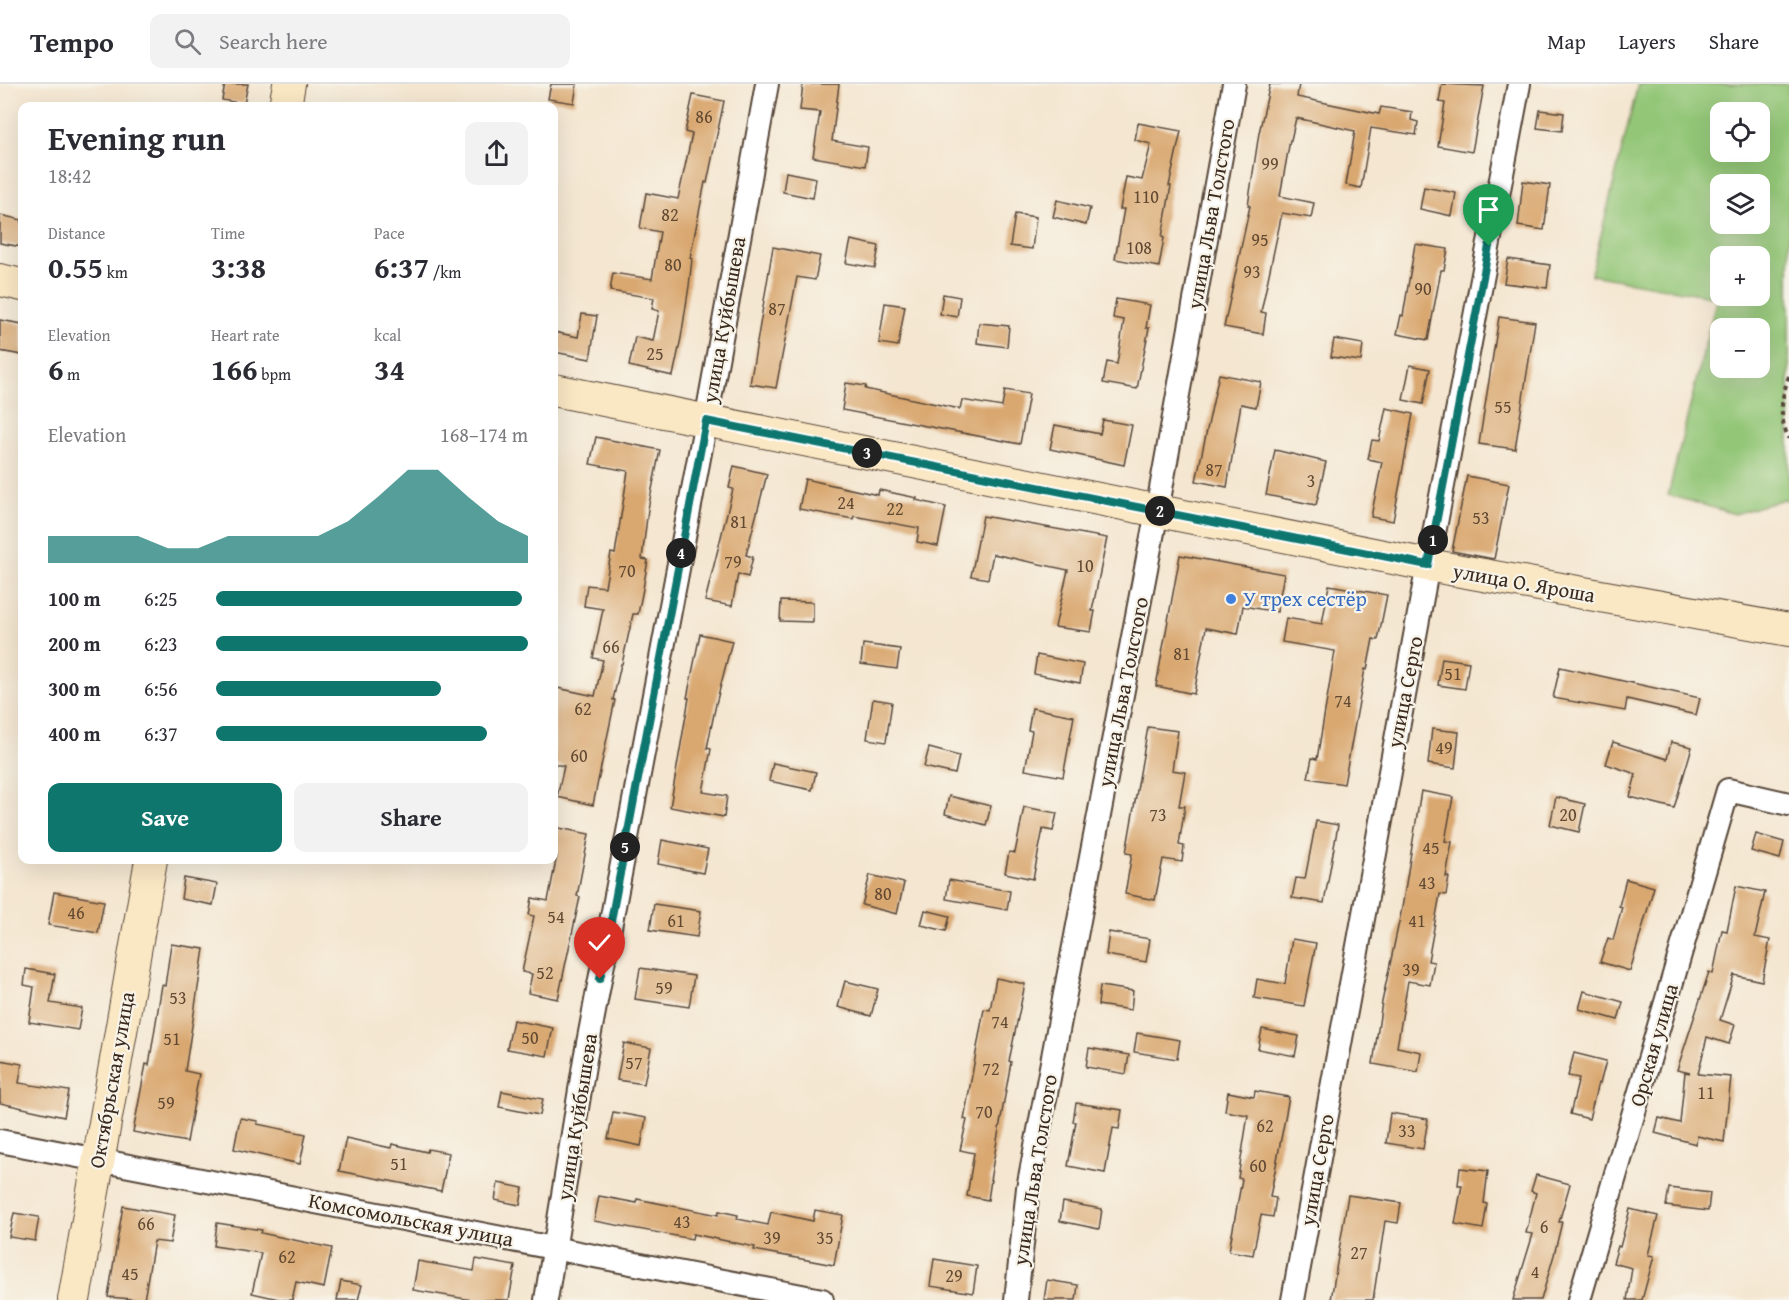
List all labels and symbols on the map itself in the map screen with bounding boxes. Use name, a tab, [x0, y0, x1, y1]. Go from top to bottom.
house number: 86	[695, 103, 713, 130]
street label: улица Льва Толстого	[1178, 116, 1243, 313]
house number: 99	[1261, 150, 1279, 177]
house number: 110	[1133, 183, 1159, 210]
pin	[1463, 184, 1514, 246]
house number: 82	[661, 201, 679, 228]
house number: 95	[1251, 226, 1269, 253]
street label: улица Куйбышева	[693, 234, 753, 407]
house number: 108	[1126, 234, 1152, 261]
house number: 80	[664, 251, 682, 278]
house number: 93	[1243, 258, 1261, 285]
house number: 90	[1414, 275, 1432, 302]
house number: 87	[768, 295, 786, 322]
house number: 25	[646, 340, 664, 367]
house number: 55	[1494, 393, 1512, 420]
pin: 3	[852, 438, 882, 468]
house number: 87	[1205, 456, 1223, 483]
house number: 3	[1307, 467, 1315, 494]
house number: 24	[837, 489, 855, 516]
house number: 22	[886, 495, 904, 522]
pin: 2	[1145, 496, 1175, 526]
house number: 53	[1472, 504, 1490, 531]
house number: 81	[730, 508, 748, 535]
pin: 1	[1418, 525, 1448, 555]
pin: 4	[666, 538, 696, 568]
house number: 79	[724, 548, 742, 575]
house number: 10	[1076, 552, 1094, 579]
street label: улица О. Яроша	[1449, 555, 1598, 610]
house number: 70	[618, 557, 636, 584]
place label: У трех сестёр	[1243, 583, 1367, 614]
marker: У трех сестёр	[1224, 592, 1238, 606]
street label: улица Льва Толстого	[1089, 594, 1156, 791]
house number: 66	[602, 633, 620, 660]
street label: улица Серго	[1378, 633, 1431, 752]
house number: 81	[1173, 640, 1191, 667]
house number: 51	[1444, 660, 1462, 687]
house number: 74	[1334, 687, 1352, 714]
house number: 62	[574, 695, 592, 722]
house number: 49	[1435, 734, 1453, 761]
house number: 60	[570, 742, 588, 769]
house number: 73	[1149, 801, 1167, 828]
house number: 20	[1559, 801, 1577, 828]
pin: 5	[610, 832, 640, 862]
house number: 45	[1422, 834, 1440, 861]
house number: 43	[1418, 869, 1436, 896]
house number: 80	[874, 880, 892, 907]
house number: 46	[67, 899, 85, 926]
house number: 54	[547, 903, 565, 930]
house number: 61	[667, 907, 685, 934]
house number: 41	[1408, 907, 1426, 934]
pin	[574, 917, 625, 979]
house number: 39	[1402, 956, 1420, 983]
house number: 52	[536, 959, 554, 986]
house number: 59	[655, 974, 673, 1001]
street label: Орская улица	[1621, 980, 1686, 1110]
house number: 53	[169, 984, 187, 1011]
street label: Октябрьская улица	[81, 989, 142, 1171]
house number: 74	[991, 1008, 1009, 1035]
house number: 50	[521, 1024, 539, 1051]
house number: 51	[163, 1025, 181, 1052]
street label: улица Куйбышева	[548, 1031, 605, 1204]
house number: 57	[625, 1049, 643, 1076]
house number: 72	[982, 1055, 1000, 1082]
street label: улица Льва Толстого	[1004, 1072, 1065, 1269]
house number: 11	[1697, 1079, 1715, 1106]
house number: 59	[157, 1089, 175, 1116]
house number: 70	[975, 1098, 993, 1125]
street label: улица Серго	[1291, 1111, 1342, 1229]
house number: 62	[1256, 1112, 1274, 1139]
house number: 33	[1398, 1117, 1416, 1144]
house number: 51	[390, 1150, 408, 1177]
house number: 60	[1249, 1152, 1267, 1179]
street label: Комсомольская улица	[306, 1184, 516, 1255]
house number: 43	[673, 1208, 691, 1235]
house number: 66	[137, 1210, 155, 1237]
house number: 6	[1540, 1213, 1548, 1240]
house number: 39	[763, 1224, 781, 1251]
house number: 35	[816, 1224, 834, 1251]
house number: 27	[1350, 1239, 1368, 1266]
house number: 62	[278, 1243, 296, 1270]
house number: 4	[1531, 1258, 1539, 1285]
house number: 45	[121, 1260, 139, 1287]
house number: 29	[945, 1262, 963, 1289]

